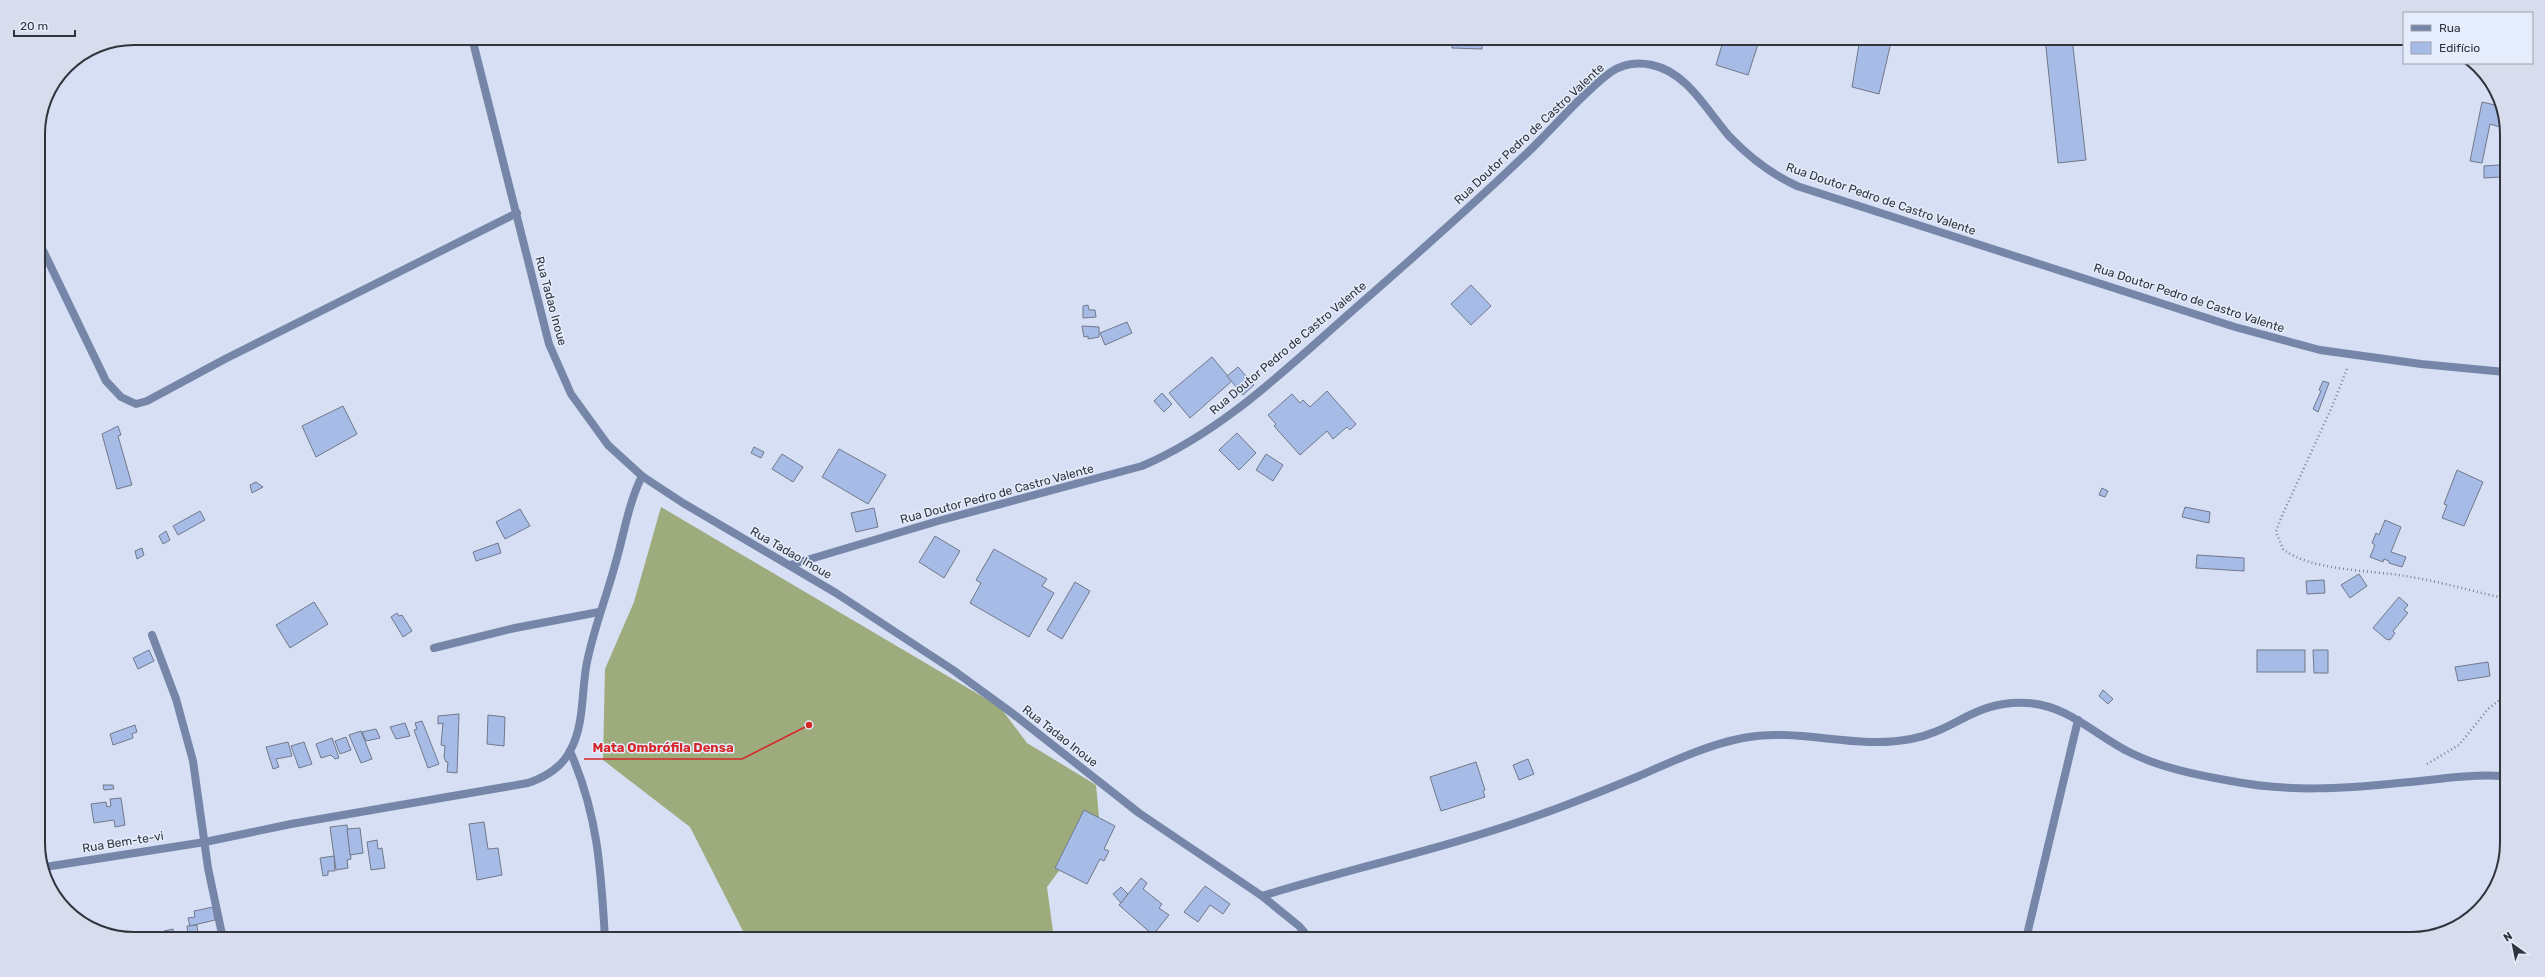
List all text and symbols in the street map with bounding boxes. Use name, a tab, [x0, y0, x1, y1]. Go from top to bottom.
scale bar	[14, 12, 75, 38]
legend	[2403, 12, 2533, 64]
text: 20 m	[20, 19, 48, 33]
text: Rua	[2439, 21, 2461, 35]
text: Edifício	[2439, 41, 2480, 55]
street label: Rua Doutor Pedro de Castro Valente	[1451, 61, 1607, 207]
street label: Rua Doutor Pedro de Castro Valente	[1784, 160, 1978, 238]
street label: Rua Tadao Inoue	[532, 255, 570, 347]
street label: Rua Doutor Pedro de Castro Valente	[2092, 260, 2286, 336]
street label: Rua Doutor Pedro de Castro Valente	[1207, 278, 1369, 418]
street label: Rua Doutor Pedro de Castro Valente	[899, 461, 1096, 527]
street label: Rua Tadao Inoue	[748, 524, 834, 582]
street label: Rua Tadao Inoue	[1020, 702, 1101, 770]
callout: Mata Ombrófila Densa	[584, 734, 742, 759]
text: Mata Ombrófila Densa	[592, 740, 734, 755]
street label: Rua Bem-te-vi	[81, 829, 165, 855]
north arrow	[2493, 925, 2533, 965]
text: N	[2501, 929, 2515, 945]

